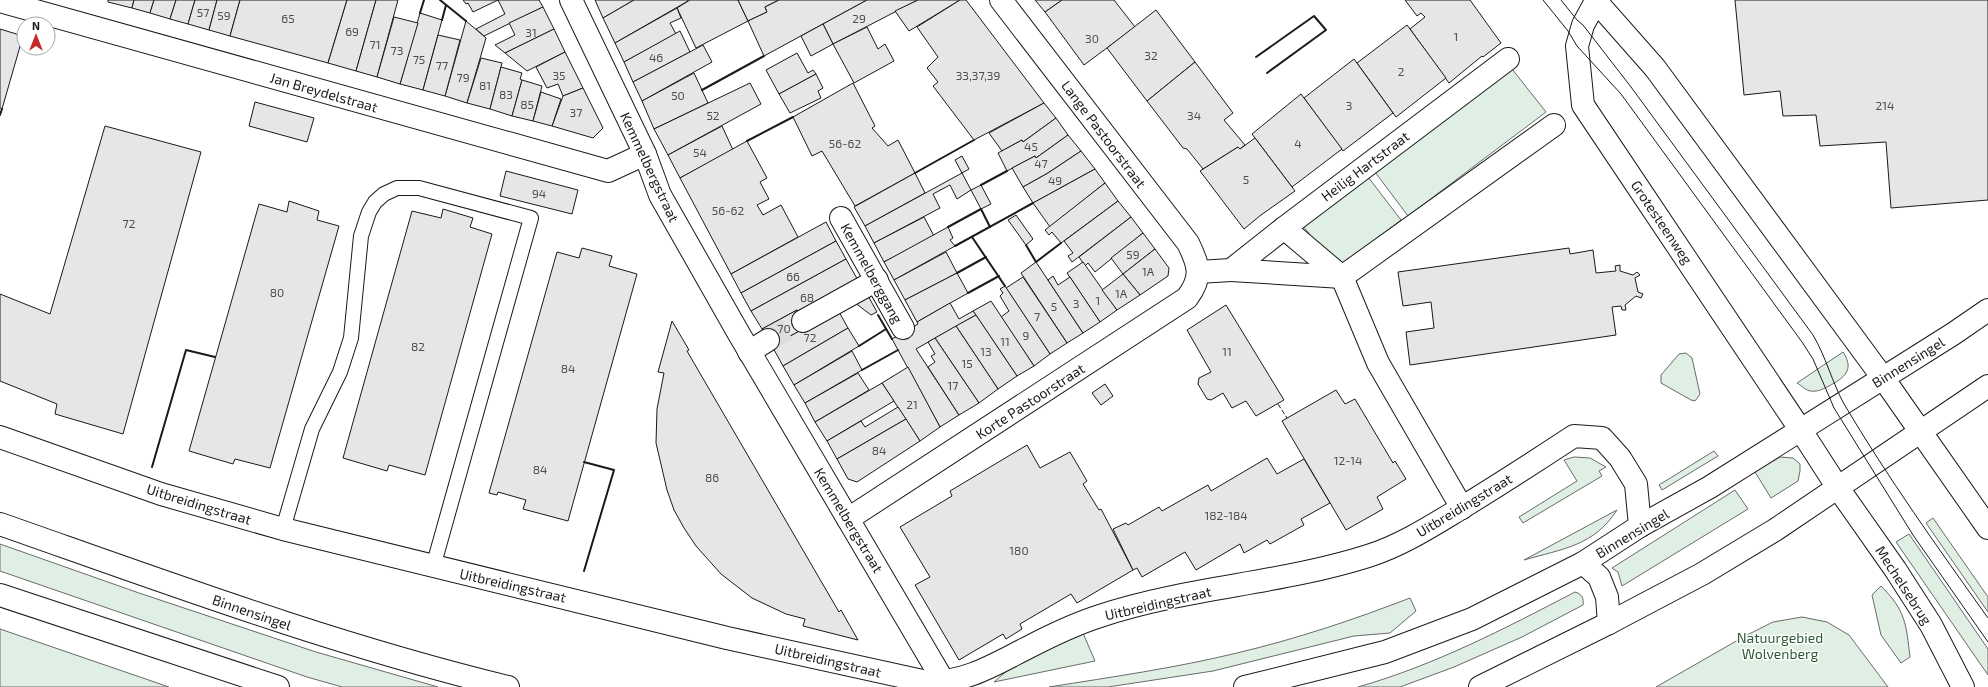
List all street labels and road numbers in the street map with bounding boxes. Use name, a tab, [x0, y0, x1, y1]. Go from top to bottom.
street label: Jan Breydelstraat	[268, 69, 380, 115]
street label: Lange Pastoorstraat	[1058, 77, 1150, 191]
street label: Kemmelbergstraat	[617, 109, 683, 225]
street label: Heilig Hartstraat	[1318, 127, 1412, 205]
street label: Grotesteenweg	[1628, 177, 1696, 267]
street label: Kemmelberggang	[837, 220, 907, 326]
street label: Binnensingel	[1869, 333, 1948, 391]
street label: Korte Pastoorstraat	[972, 359, 1088, 443]
street label: Kemmelbergstraat	[811, 464, 887, 576]
street label: Uitbreidingstraat	[1413, 470, 1515, 540]
street label: Uitbreidingstraat	[145, 480, 253, 528]
street label: Binnensingel	[1592, 504, 1672, 561]
street label: Mechelsebrug	[1872, 542, 1936, 628]
street label: Uitbreidingstraat	[458, 564, 568, 606]
street label: Uitbreidingstraat	[1103, 582, 1213, 624]
street label: Binnensingel	[210, 591, 294, 634]
street label: Uitbreidingstraat	[773, 639, 883, 681]

